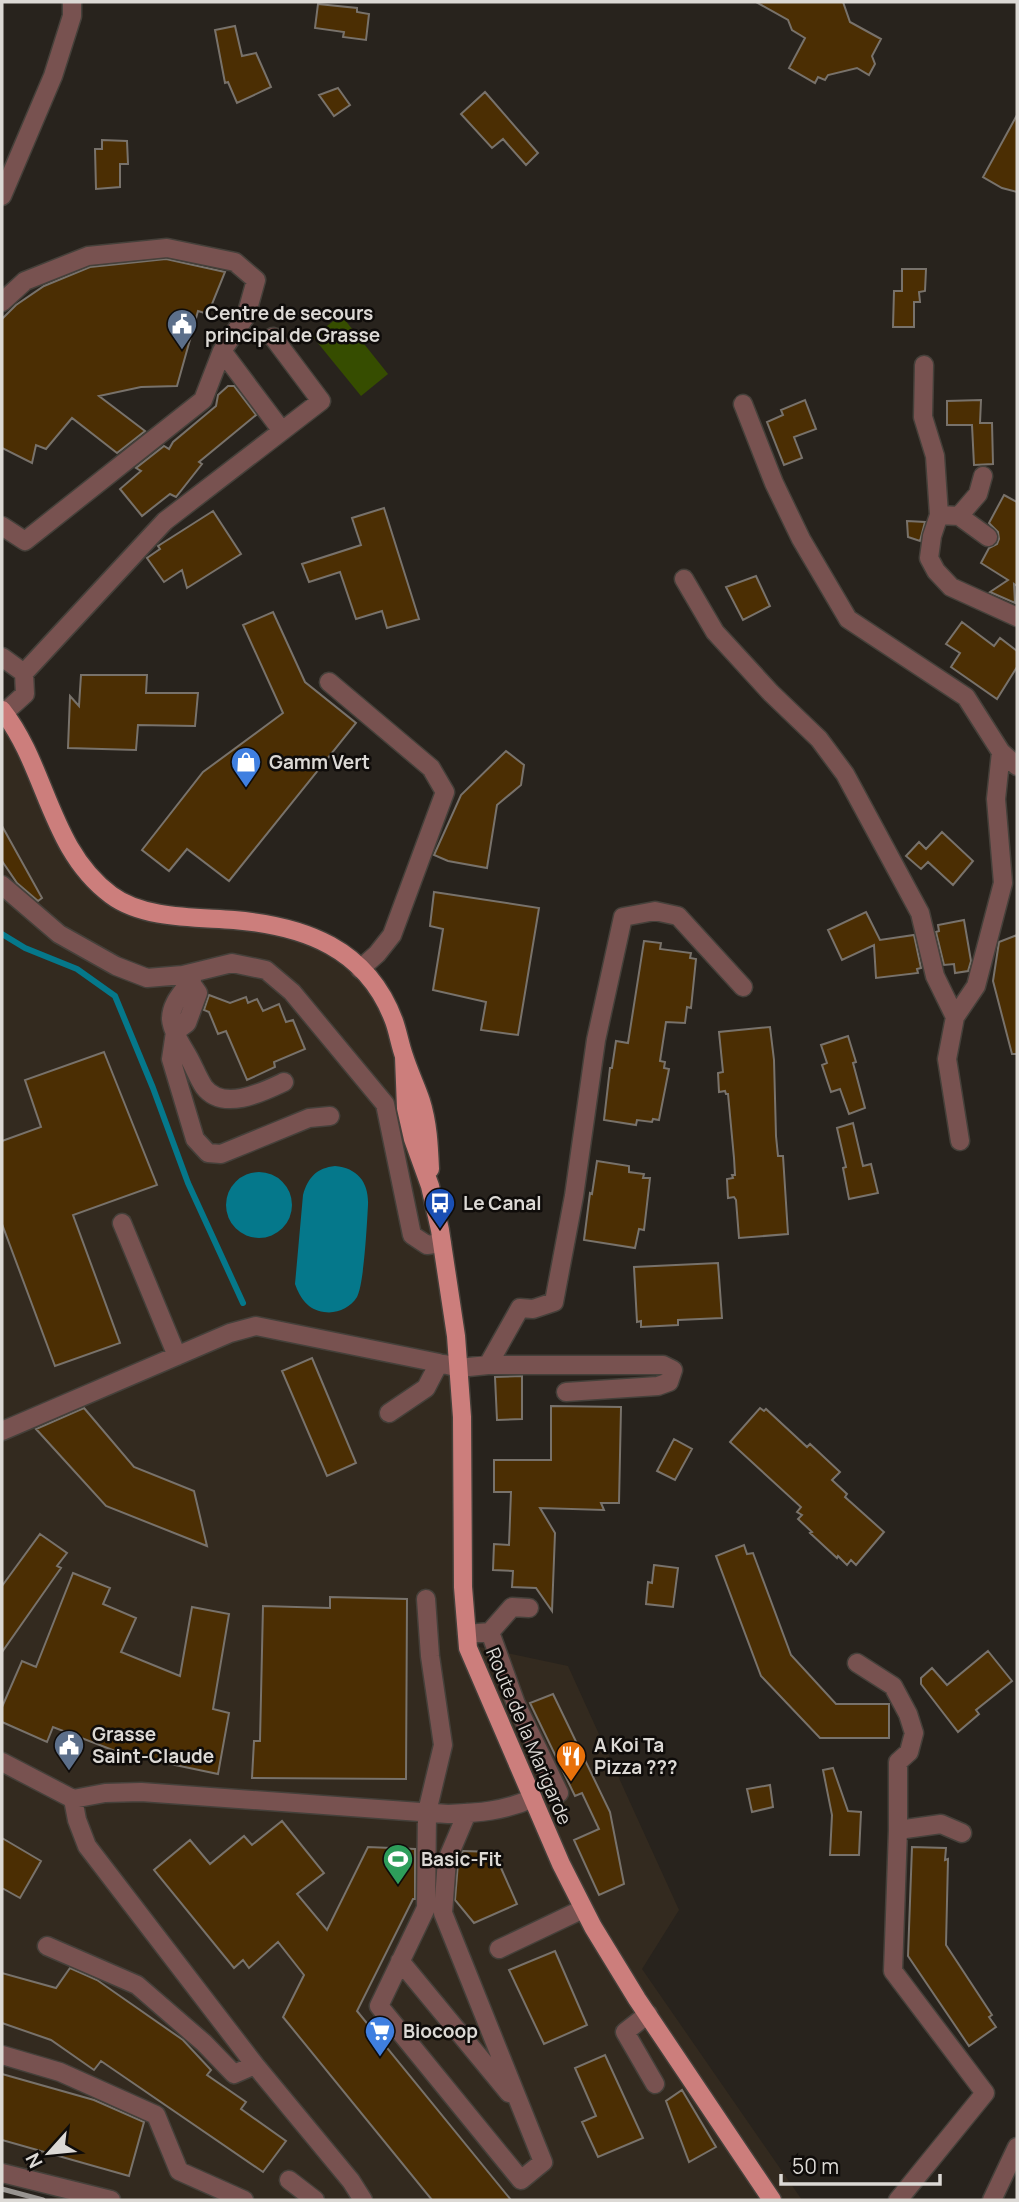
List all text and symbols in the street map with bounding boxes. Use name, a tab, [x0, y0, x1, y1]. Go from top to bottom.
place label: Centre de secours principal de Grasse	[205, 300, 380, 348]
public building icon: Centre de secours principal de Grasse	[165, 307, 199, 351]
shop icon: Gamm Vert	[229, 745, 263, 789]
place label: Gamm Vert	[269, 749, 370, 775]
bus stop icon: Le Canal	[423, 1186, 457, 1230]
place label: Le Canal	[463, 1190, 542, 1216]
street label: Route de la Marigarde	[480, 1643, 578, 1829]
place label: Grasse Saint-Claude	[92, 1721, 214, 1769]
public building icon: Grasse Saint-Claude	[52, 1728, 86, 1772]
place label: A Koi Ta Pizza ???	[594, 1732, 677, 1780]
restaurant icon: A Koi Ta Pizza ???	[554, 1739, 588, 1783]
sports icon: Basic-Fit	[381, 1842, 415, 1886]
place label: Basic-Fit	[421, 1846, 502, 1872]
supermarket icon: Biocoop	[363, 2014, 397, 2058]
place label: Biocoop	[403, 2018, 478, 2044]
north arrow	[14, 2118, 84, 2188]
scale bar	[781, 2142, 940, 2186]
text: N	[19, 2149, 49, 2173]
text: 50 m	[792, 2152, 839, 2180]

